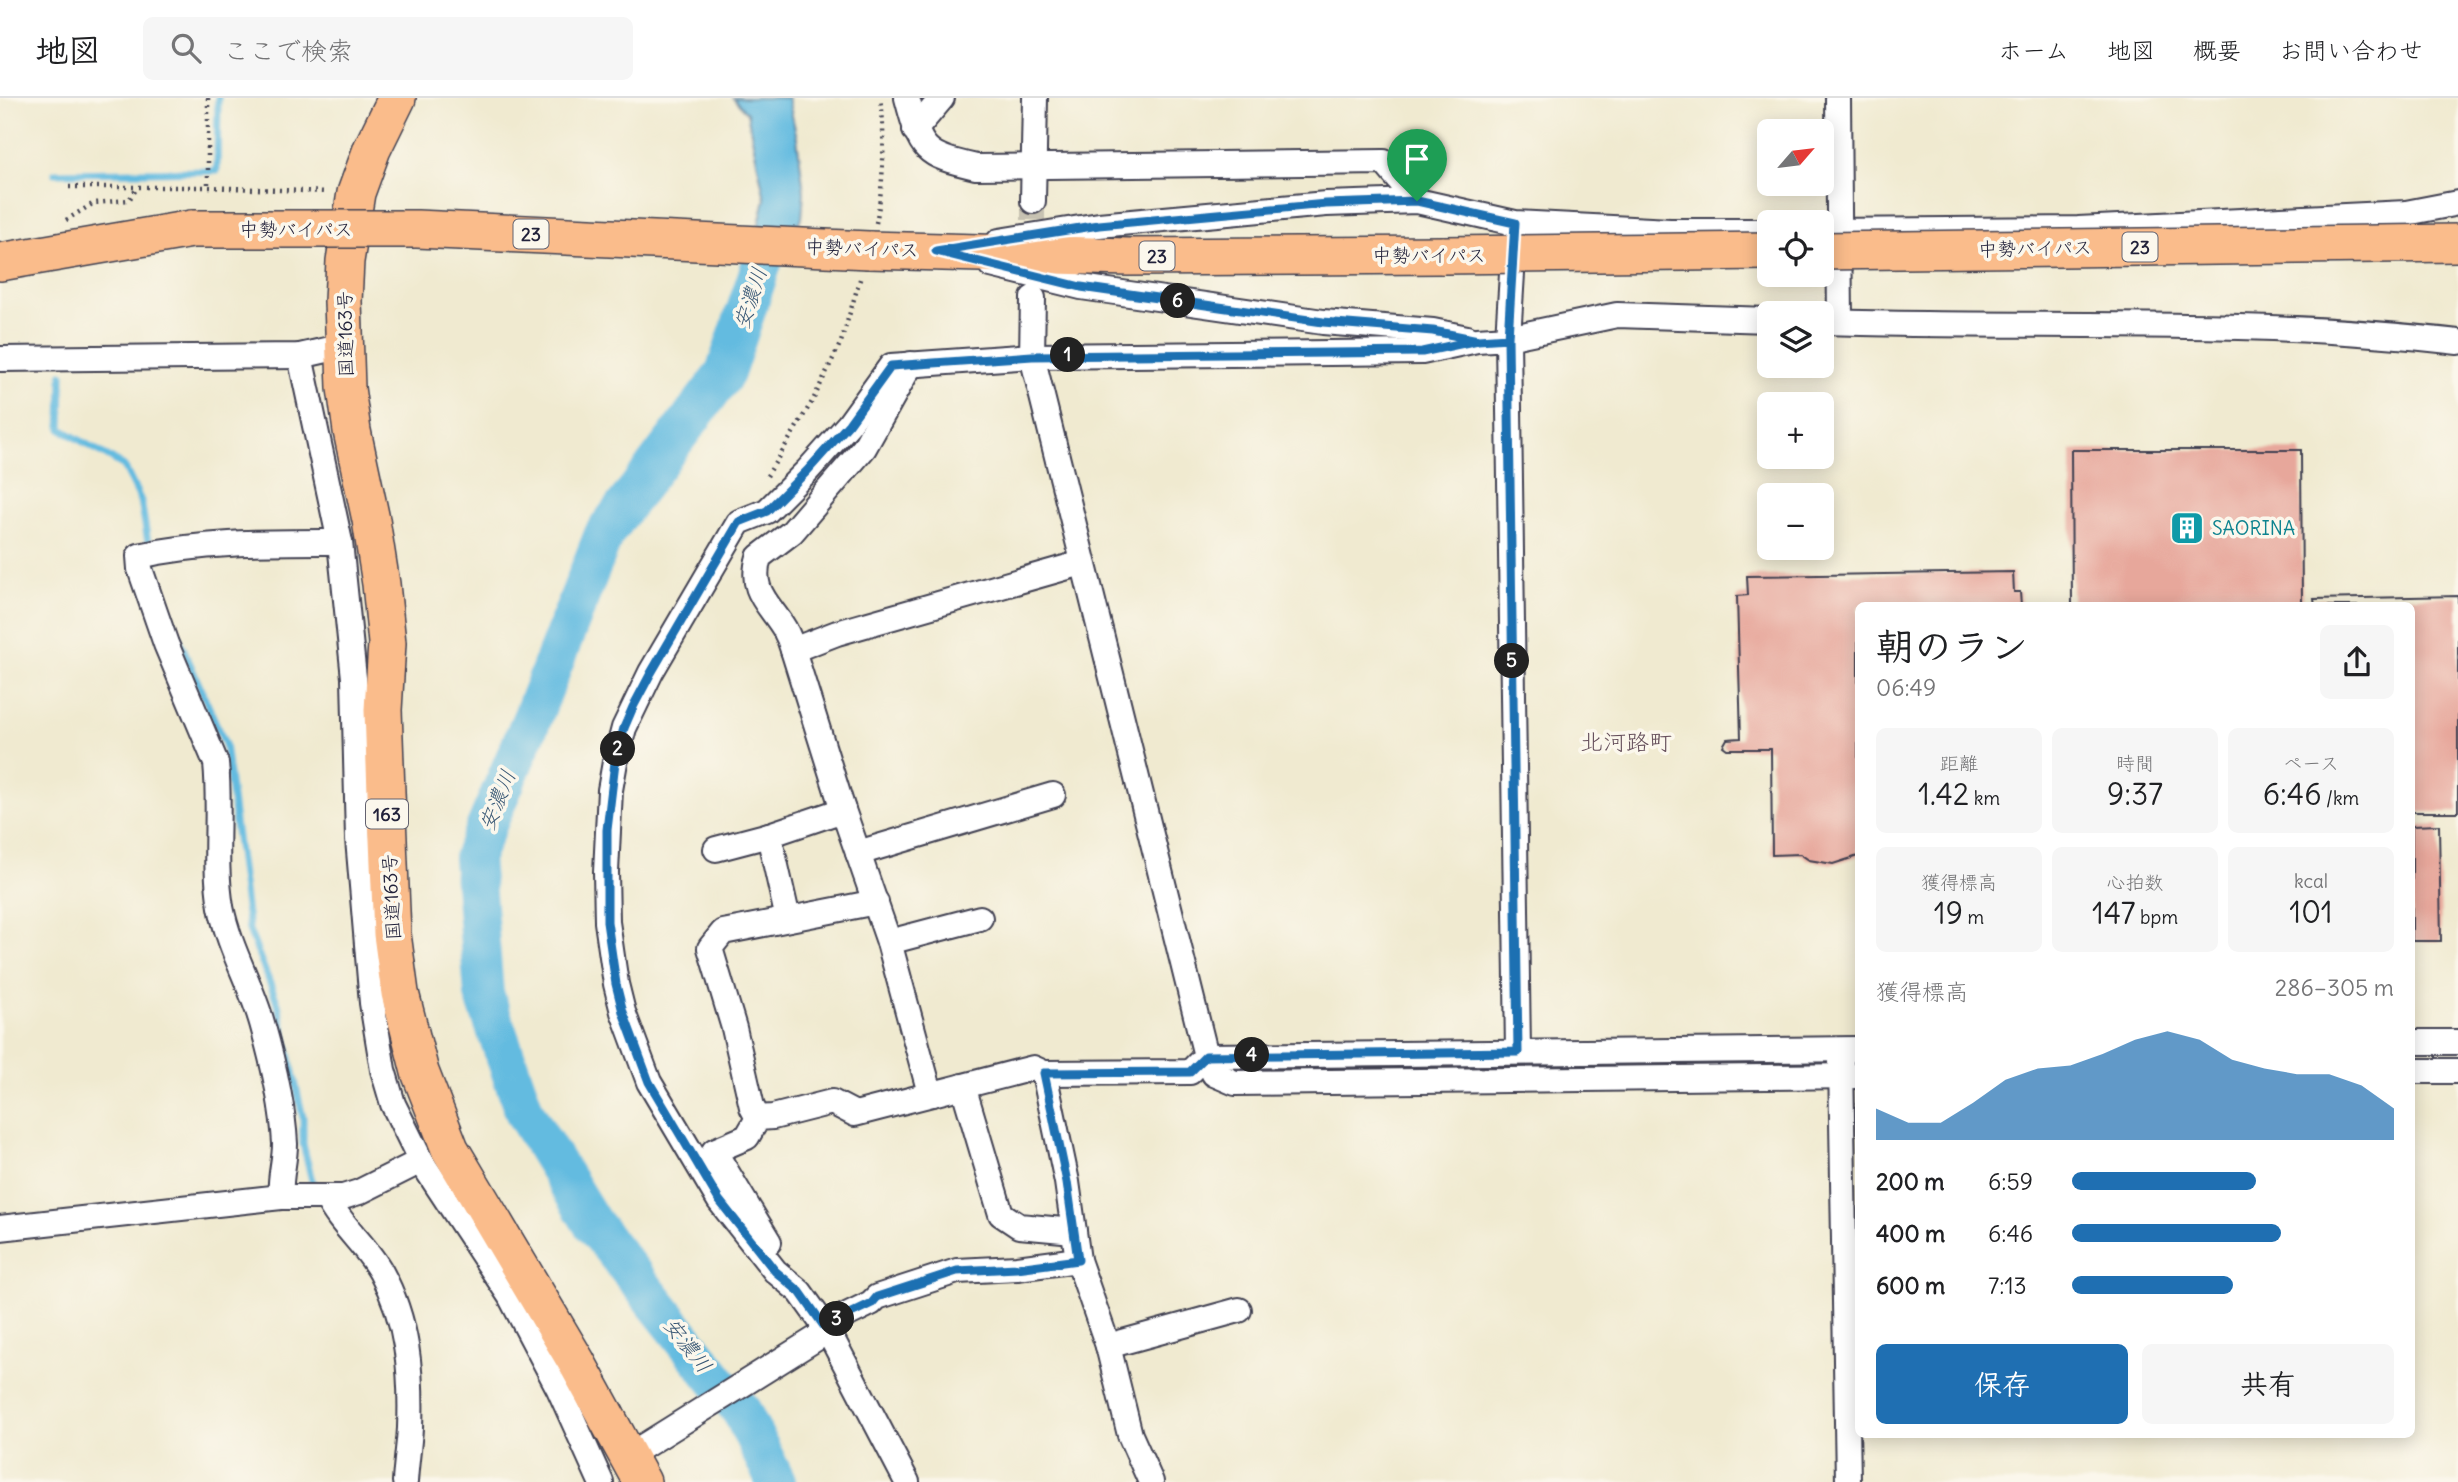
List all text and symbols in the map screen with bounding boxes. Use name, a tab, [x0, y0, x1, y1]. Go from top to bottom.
search box	[143, 17, 633, 80]
text: 地図	[35, 29, 101, 71]
icon: search	[167, 29, 205, 67]
text: ここで検索	[223, 34, 353, 67]
text: ホーム	[1998, 35, 2069, 65]
text: 地図	[2107, 35, 2155, 65]
text: 概要	[2193, 35, 2241, 65]
text: お問い合わせ	[2279, 35, 2423, 65]
north arrow	[1757, 119, 1834, 196]
map controls	[1757, 119, 1834, 560]
pin	[1387, 129, 1447, 201]
icon: arrive	[1398, 140, 1436, 178]
button: locate	[1757, 210, 1834, 287]
street label: 中勢バイパス	[239, 217, 353, 241]
road number: 23	[514, 219, 548, 248]
road number: 23	[2122, 232, 2158, 262]
street label: 中勢バイパス	[805, 234, 919, 262]
street label: 中勢バイパス	[1978, 235, 2092, 261]
road number: 23	[1140, 242, 1174, 271]
street label: 中勢バイパス	[1372, 243, 1486, 267]
water label: 安濃川	[727, 264, 773, 332]
pin: 6	[1160, 284, 1196, 318]
text: 6	[1172, 288, 1183, 312]
street label: 国道163号	[332, 291, 358, 377]
button: layers	[1757, 301, 1834, 378]
pin: 1	[1050, 338, 1086, 372]
text: 1	[1064, 342, 1071, 366]
button: +	[1757, 392, 1834, 469]
button: −	[1757, 483, 1834, 560]
building icon: SAORINA	[2168, 509, 2206, 547]
place label: SAORINA	[2212, 516, 2295, 540]
text: 朝のラン	[1876, 623, 2028, 670]
button: share	[2320, 625, 2394, 699]
pin: 5	[1494, 644, 1530, 678]
text: 5	[1506, 648, 1517, 672]
text: 06:49	[1876, 673, 1936, 702]
district label: 北河路町	[1580, 727, 1672, 756]
pin: 2	[600, 732, 636, 766]
text: 2	[612, 736, 623, 760]
text: 距離	[1940, 751, 1978, 775]
text: 時間	[2116, 751, 2154, 775]
text: ペース	[2283, 751, 2339, 775]
water label: 安濃川	[473, 766, 521, 834]
text: 1.42	[1918, 775, 1969, 813]
text: 9:37	[2107, 775, 2163, 813]
text: 6:46	[2263, 775, 2321, 813]
text: km	[1969, 786, 2000, 810]
text: /km	[2321, 786, 2359, 810]
road number: 163	[366, 800, 408, 828]
street label: 国道163号	[377, 853, 405, 941]
text: kcal	[2294, 869, 2328, 893]
text: 獲得標高	[1921, 870, 1997, 894]
text: 心拍数	[2106, 870, 2164, 894]
text: 101	[2289, 893, 2333, 931]
text: 19	[1934, 894, 1963, 932]
text: 147	[2092, 894, 2136, 932]
text: m	[1963, 905, 1984, 929]
text: bpm	[2136, 905, 2178, 929]
text: 286–305 m	[2275, 973, 2394, 1002]
text: 獲得標高	[1876, 977, 1968, 1006]
pin: 4	[1234, 1038, 1270, 1072]
text: 4	[1246, 1042, 1257, 1066]
text: 200 m	[1876, 1167, 1945, 1196]
text: 6:59	[1988, 1167, 2033, 1196]
text: 400 m	[1876, 1219, 1945, 1248]
text: 6:46	[1988, 1219, 2033, 1248]
text: 600 m	[1876, 1271, 1945, 1300]
text: 7:13	[1988, 1271, 2027, 1300]
pin: 3	[820, 1302, 854, 1336]
text: 3	[831, 1306, 842, 1330]
water label: 安濃川	[658, 1312, 718, 1378]
button: 保存	[1876, 1344, 2128, 1424]
button: 共有	[2142, 1344, 2394, 1424]

